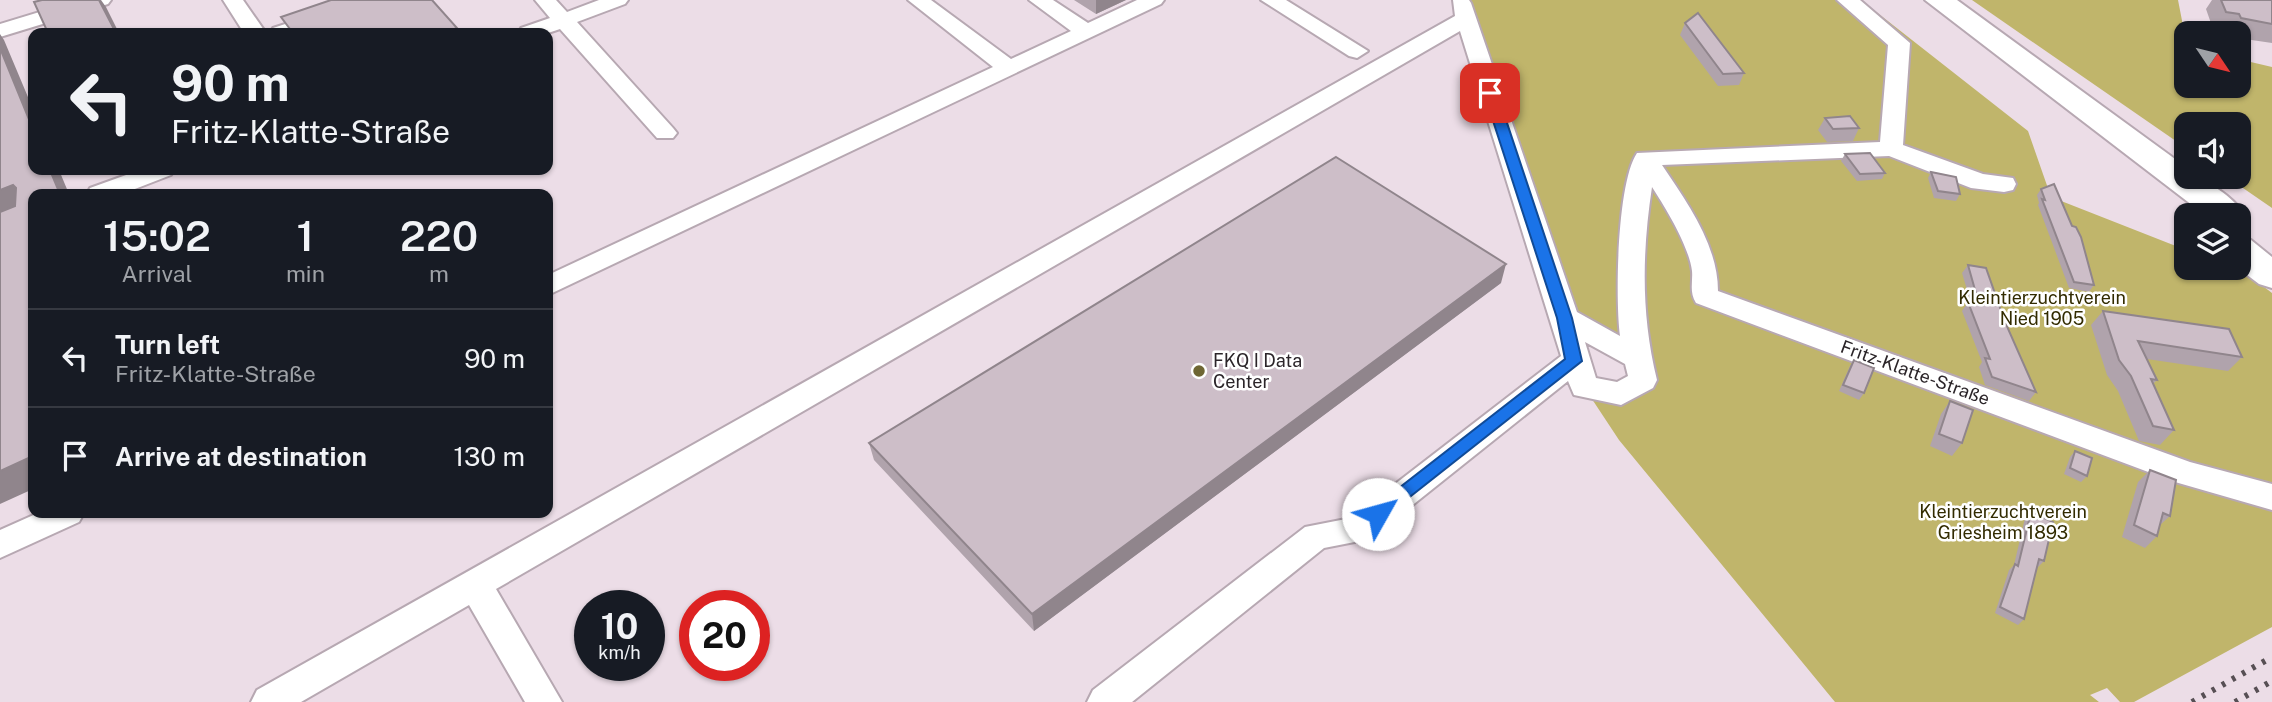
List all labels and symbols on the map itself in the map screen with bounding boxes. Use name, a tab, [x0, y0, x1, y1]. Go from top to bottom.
north arrow	[2174, 21, 2250, 98]
pin	[1460, 63, 1520, 123]
park label: Kleintierzuchtverein Nied 1905	[1958, 287, 2126, 329]
street label: Fritz-Klatte-Straße	[1838, 336, 1993, 409]
place label: FKQ I Data Center	[1213, 350, 1302, 392]
marker: FKQ I Data Center	[1191, 363, 1207, 379]
position arrow	[1341, 477, 1415, 551]
park label: Kleintierzuchtverein Griesheim 1893	[1919, 501, 2087, 543]
speed limit sign: 20	[679, 590, 770, 681]

